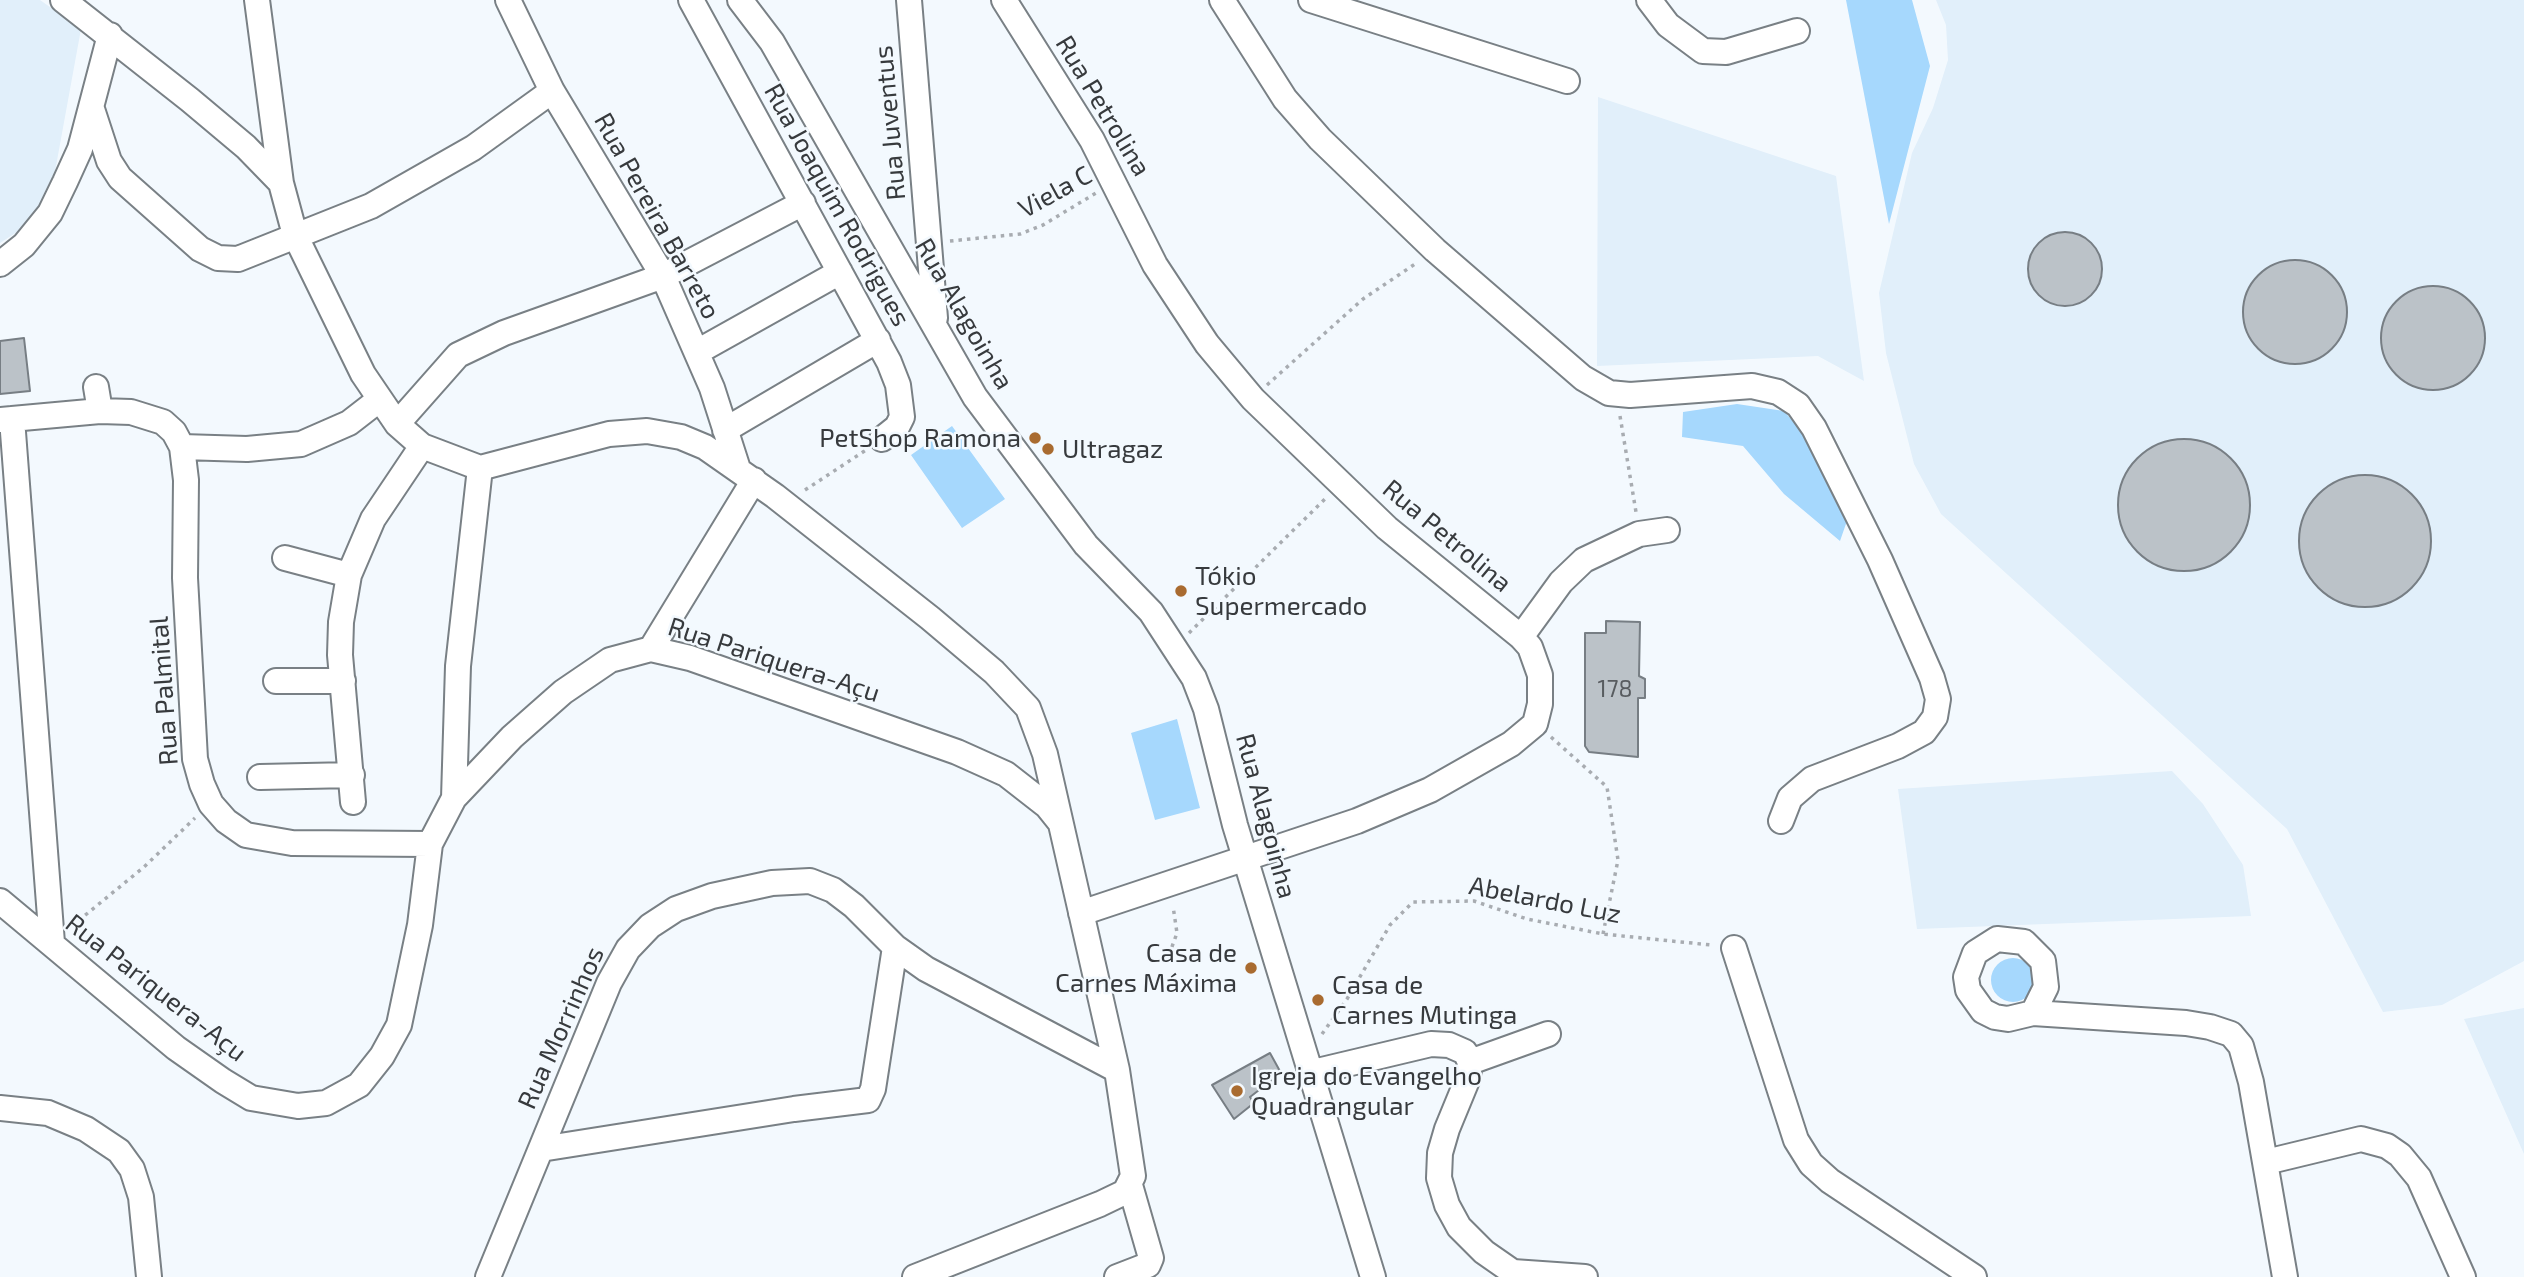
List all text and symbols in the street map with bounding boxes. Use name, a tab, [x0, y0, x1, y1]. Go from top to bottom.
street label: Rua Petrolina	[1049, 30, 1157, 182]
street label: Rua Juventus	[868, 44, 912, 202]
street label: Rua Joaquim Rodrigues	[757, 78, 917, 332]
street label: Rua Pereira Barreto	[587, 108, 727, 324]
street label: Viela C	[1013, 159, 1097, 225]
street label: Rua Alagoinha	[908, 233, 1020, 395]
place label: PetShop Ramona	[819, 422, 1021, 454]
marker: PetShop Ramona	[1027, 430, 1043, 446]
place label: Ultragaz	[1062, 433, 1163, 465]
marker: Ultragaz	[1040, 441, 1056, 457]
street label: Rua Petrolina	[1376, 473, 1518, 599]
place label: Tókio Supermercado	[1195, 560, 1367, 622]
marker: Tókio Supermercado	[1173, 583, 1189, 599]
street label: Rua Pariquera-Açu	[664, 611, 884, 709]
street label: Rua Palmital	[143, 615, 185, 767]
house number: 178	[1598, 675, 1632, 703]
street label: Rua Alagoinha	[1229, 730, 1303, 902]
street label: Abelardo Luz	[1466, 870, 1624, 930]
street label: Rua Pariquera-Açu	[59, 908, 253, 1068]
place label: Casa de Carnes Máxima	[1055, 937, 1237, 998]
street label: Rua Morrinhos	[511, 942, 611, 1114]
marker: Casa de Carnes Máxima	[1243, 960, 1259, 976]
place label: Casa de Carnes Mutinga	[1332, 969, 1517, 1030]
marker: Casa de Carnes Mutinga	[1310, 992, 1326, 1008]
place label: Igreja do Evangelho Quadrangular	[1251, 1060, 1482, 1122]
marker: Igreja do Evangelho Quadrangular	[1229, 1083, 1245, 1099]

